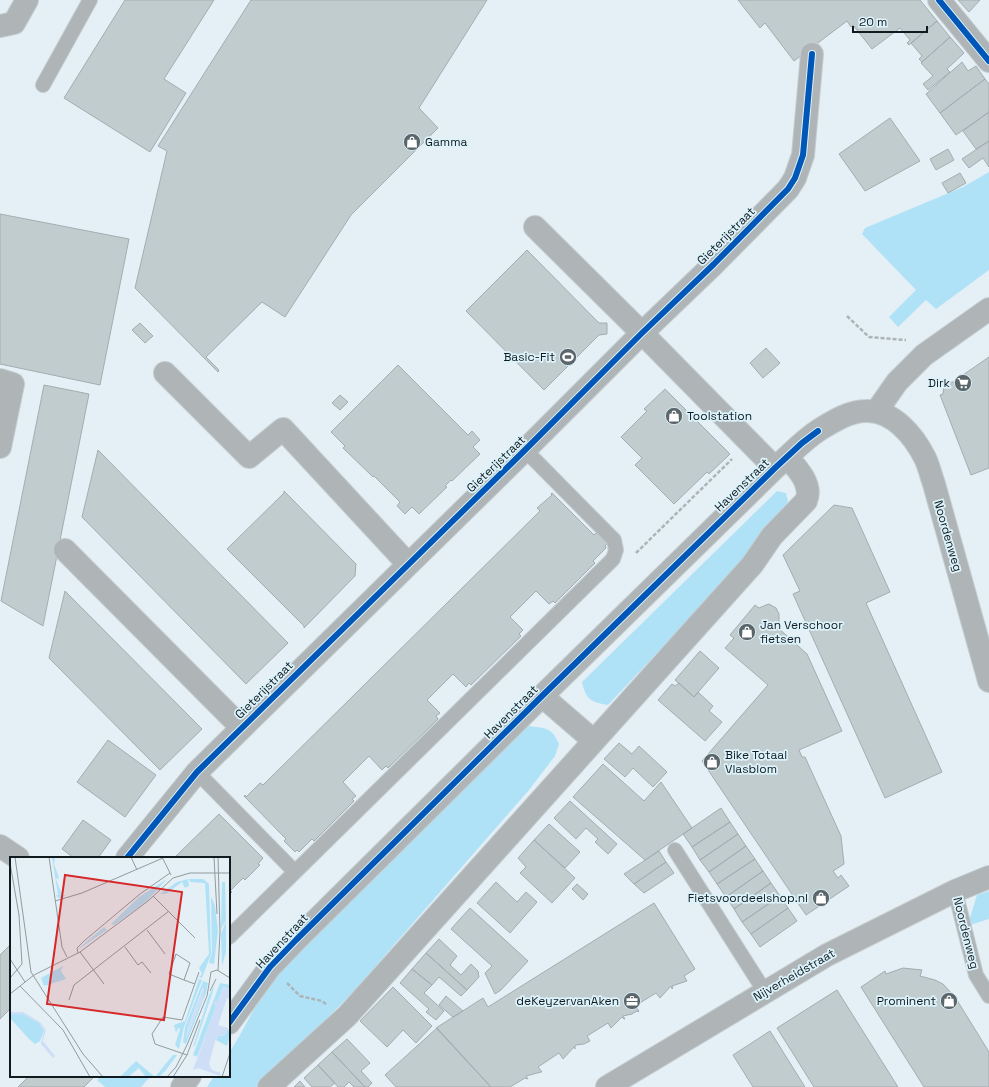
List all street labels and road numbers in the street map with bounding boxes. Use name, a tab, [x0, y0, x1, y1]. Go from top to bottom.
street label: Gieterijstraat	[694, 204, 758, 268]
street label: Gieterijstraat	[463, 432, 529, 496]
street label: Havenstraat	[711, 455, 773, 515]
street label: Noordenweg	[930, 498, 966, 574]
street label: Gieterijstraat	[232, 658, 296, 722]
street label: Havenstraat	[481, 682, 541, 742]
street label: Noordenweg	[949, 895, 983, 971]
street label: Havenstraat	[252, 910, 312, 972]
street label: Nijverheidstraat	[750, 945, 838, 1005]

